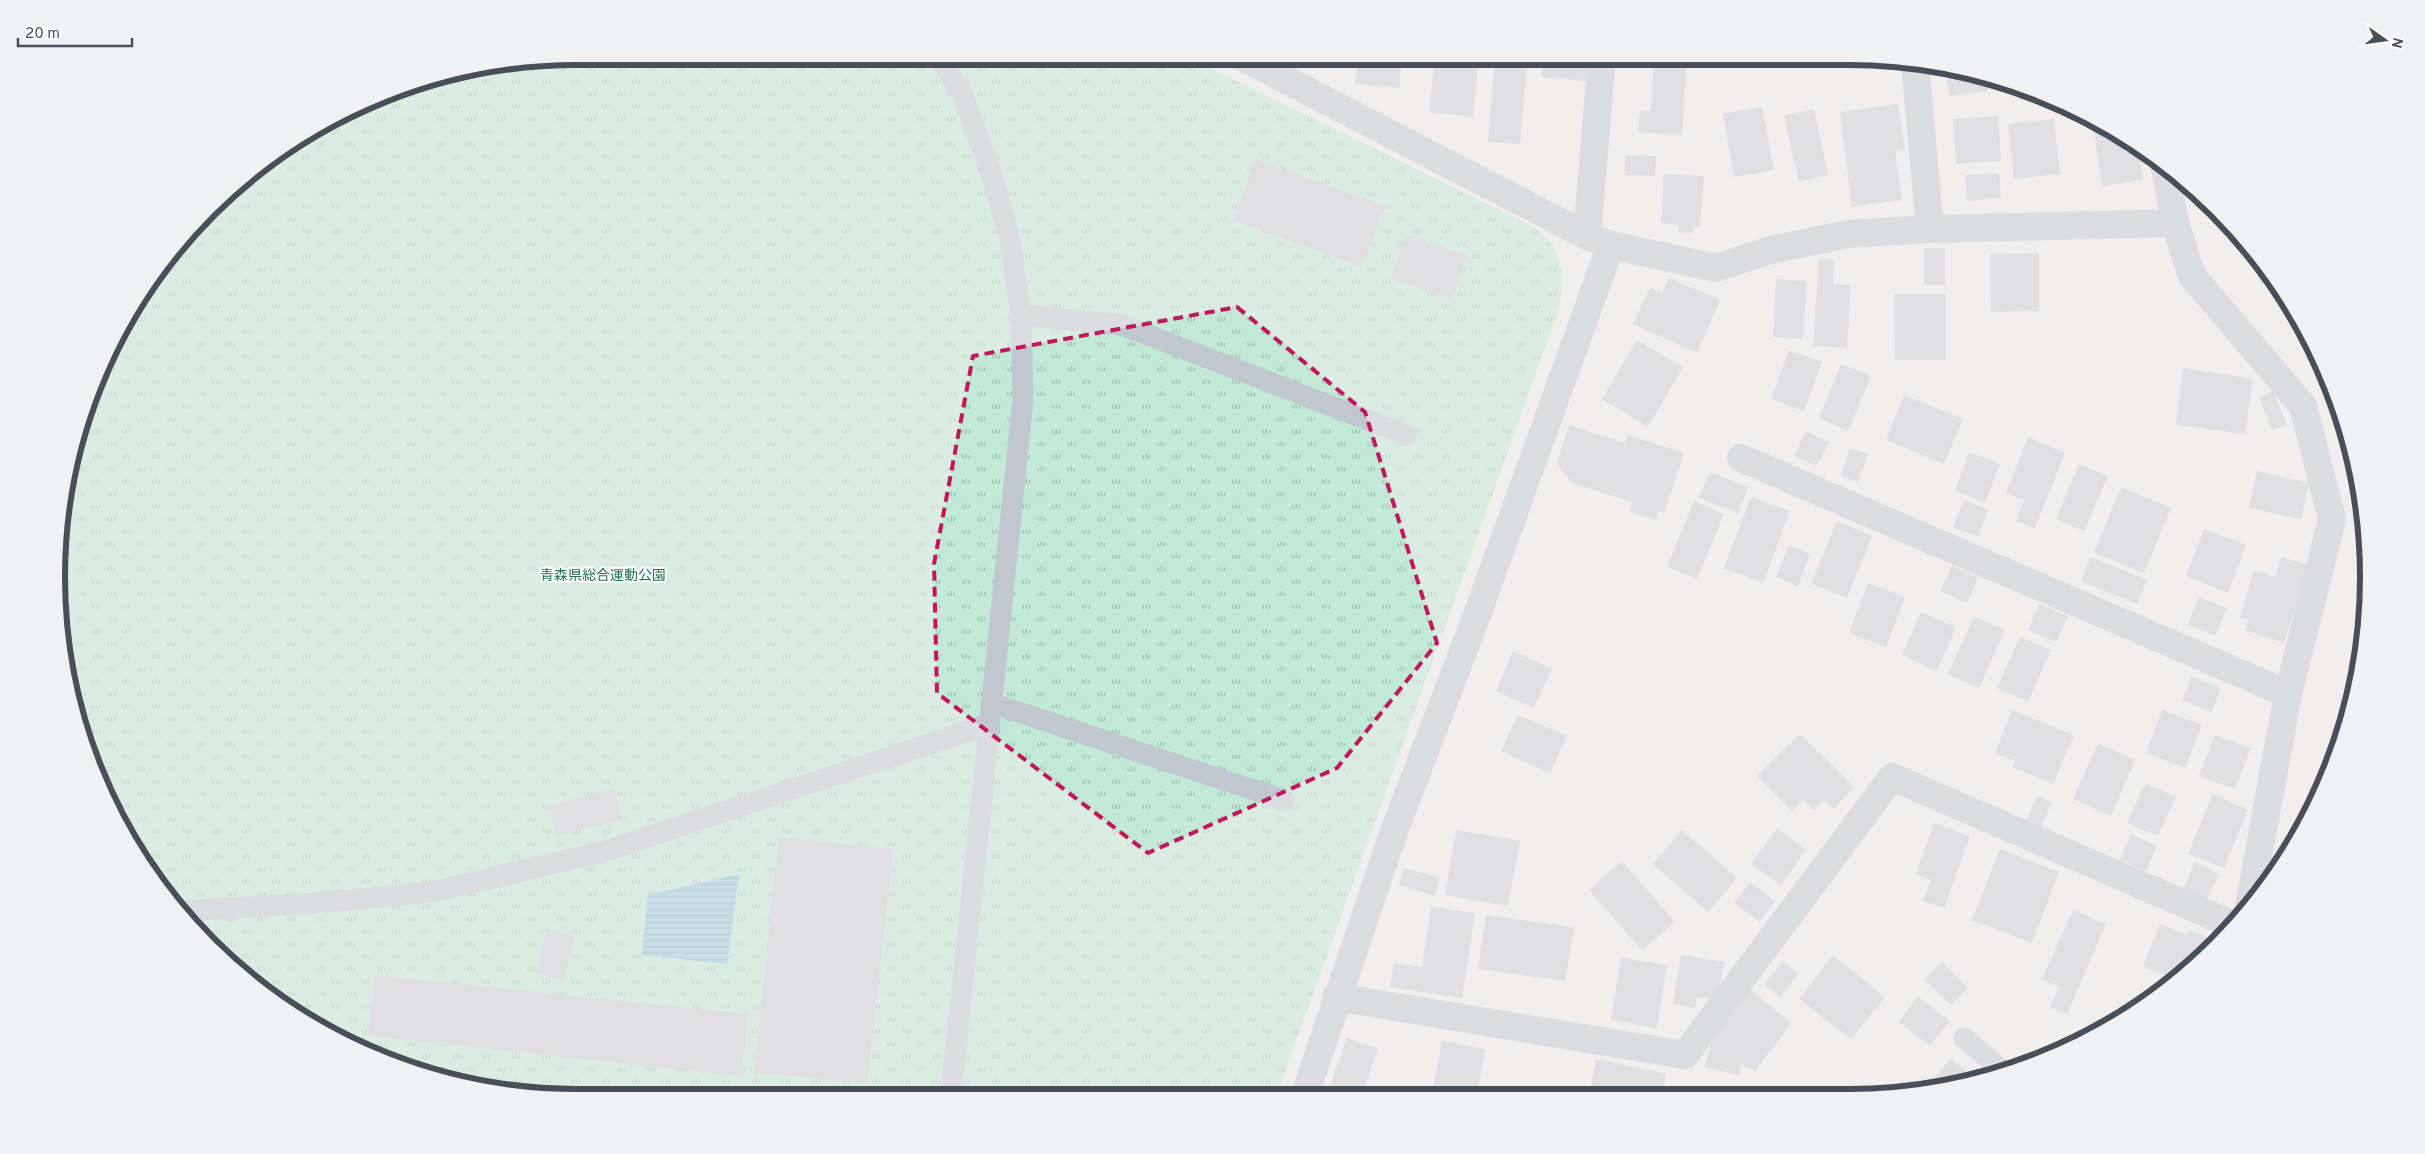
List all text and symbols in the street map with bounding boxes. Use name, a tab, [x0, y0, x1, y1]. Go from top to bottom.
scale bar	[18, 15, 131, 47]
north arrow	[2360, 15, 2410, 65]
text: 20 m	[25, 25, 60, 44]
text: N	[2387, 36, 2406, 50]
park label: 青森県総合運動公園	[540, 568, 666, 585]

